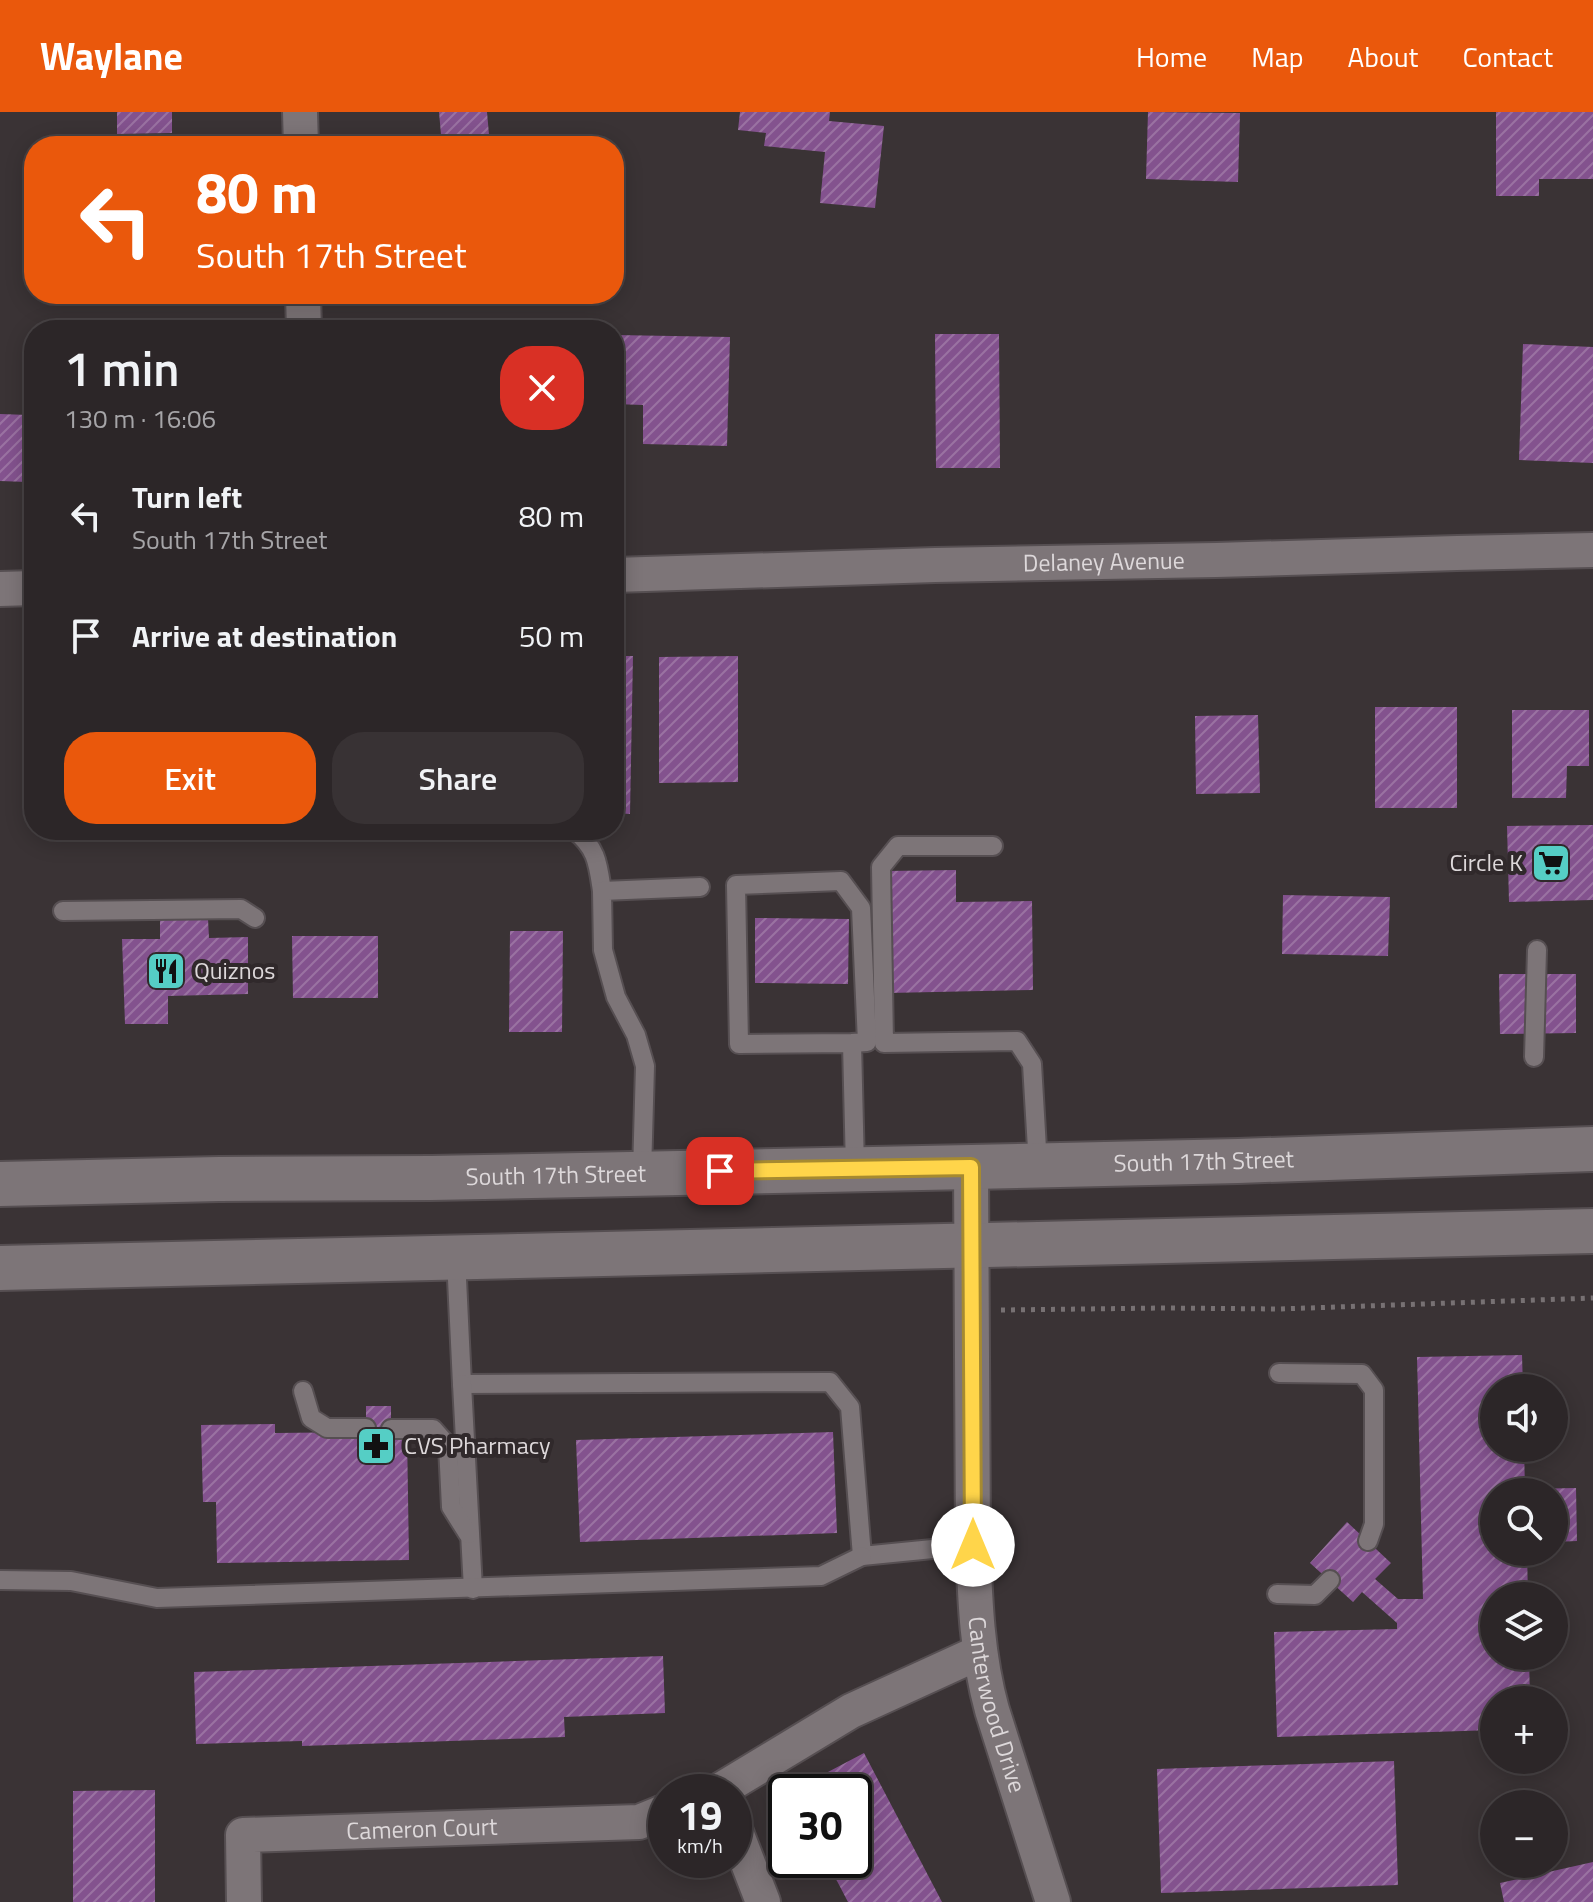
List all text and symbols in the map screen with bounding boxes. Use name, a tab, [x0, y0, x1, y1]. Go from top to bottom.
text: Waylane	[40, 27, 183, 85]
text: Home	[1136, 35, 1207, 78]
text: Map	[1251, 35, 1304, 78]
text: About	[1348, 35, 1418, 78]
text: Contact	[1462, 35, 1553, 78]
text: 80 m	[196, 150, 318, 235]
icon: left	[64, 168, 168, 272]
text: South 17th Street	[196, 227, 467, 282]
text: 1 min	[64, 332, 179, 405]
button: close	[500, 346, 584, 430]
text: 130 m · 16:06	[64, 399, 216, 438]
text: Turn left	[132, 474, 242, 520]
text: 80 m	[519, 493, 584, 539]
icon: left	[64, 494, 108, 538]
text: South 17th Street	[132, 520, 327, 559]
street label: Delaney Avenue	[1023, 542, 1185, 580]
text: Arrive at destination	[132, 613, 397, 659]
text: 50 m	[519, 613, 584, 659]
icon: arrive	[64, 614, 108, 658]
button: Exit	[64, 732, 316, 824]
button: Share	[332, 732, 584, 824]
supermarket icon: Circle K	[1530, 842, 1572, 884]
place label: Circle K	[1450, 844, 1523, 880]
restaurant icon: Quiznos	[145, 950, 187, 992]
place label: Quiznos	[194, 952, 275, 988]
pin	[686, 1137, 754, 1205]
street label: South 17th Street	[1113, 1140, 1295, 1181]
icon: arrive	[698, 1149, 742, 1193]
street label: South 17th Street	[465, 1155, 647, 1194]
map controls	[1480, 1374, 1568, 1878]
button: sound	[1480, 1374, 1568, 1462]
pharmacy icon: CVS Pharmacy	[355, 1425, 397, 1467]
place label: CVS Pharmacy	[404, 1427, 551, 1463]
button: search	[1480, 1478, 1568, 1566]
position arrow	[931, 1503, 1015, 1587]
button: layers	[1480, 1582, 1568, 1670]
street label: Canterwood Drive	[960, 1615, 1036, 1797]
button: +	[1480, 1686, 1568, 1774]
speed limit sign: 30	[768, 1774, 872, 1878]
text: 19	[678, 1785, 722, 1846]
button: −	[1480, 1790, 1568, 1878]
street label: Cameron Court	[346, 1808, 499, 1849]
text: km/h	[677, 1830, 723, 1861]

